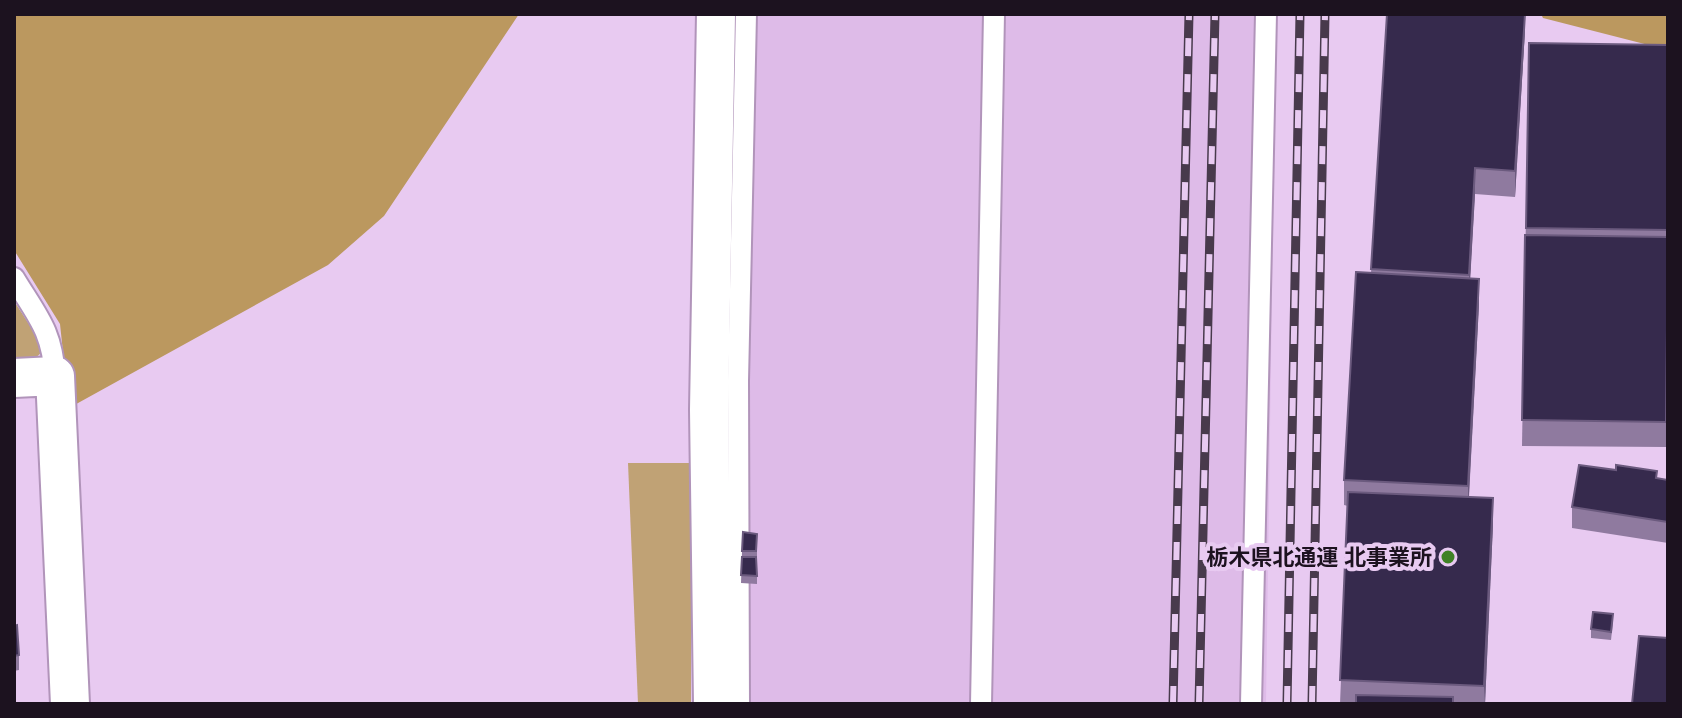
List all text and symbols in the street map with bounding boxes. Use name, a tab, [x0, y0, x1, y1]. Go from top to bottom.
place label: 栃木県北通運 北事業所	[1206, 541, 1432, 571]
marker: 栃木県北通運 北事業所	[1439, 548, 1457, 566]

